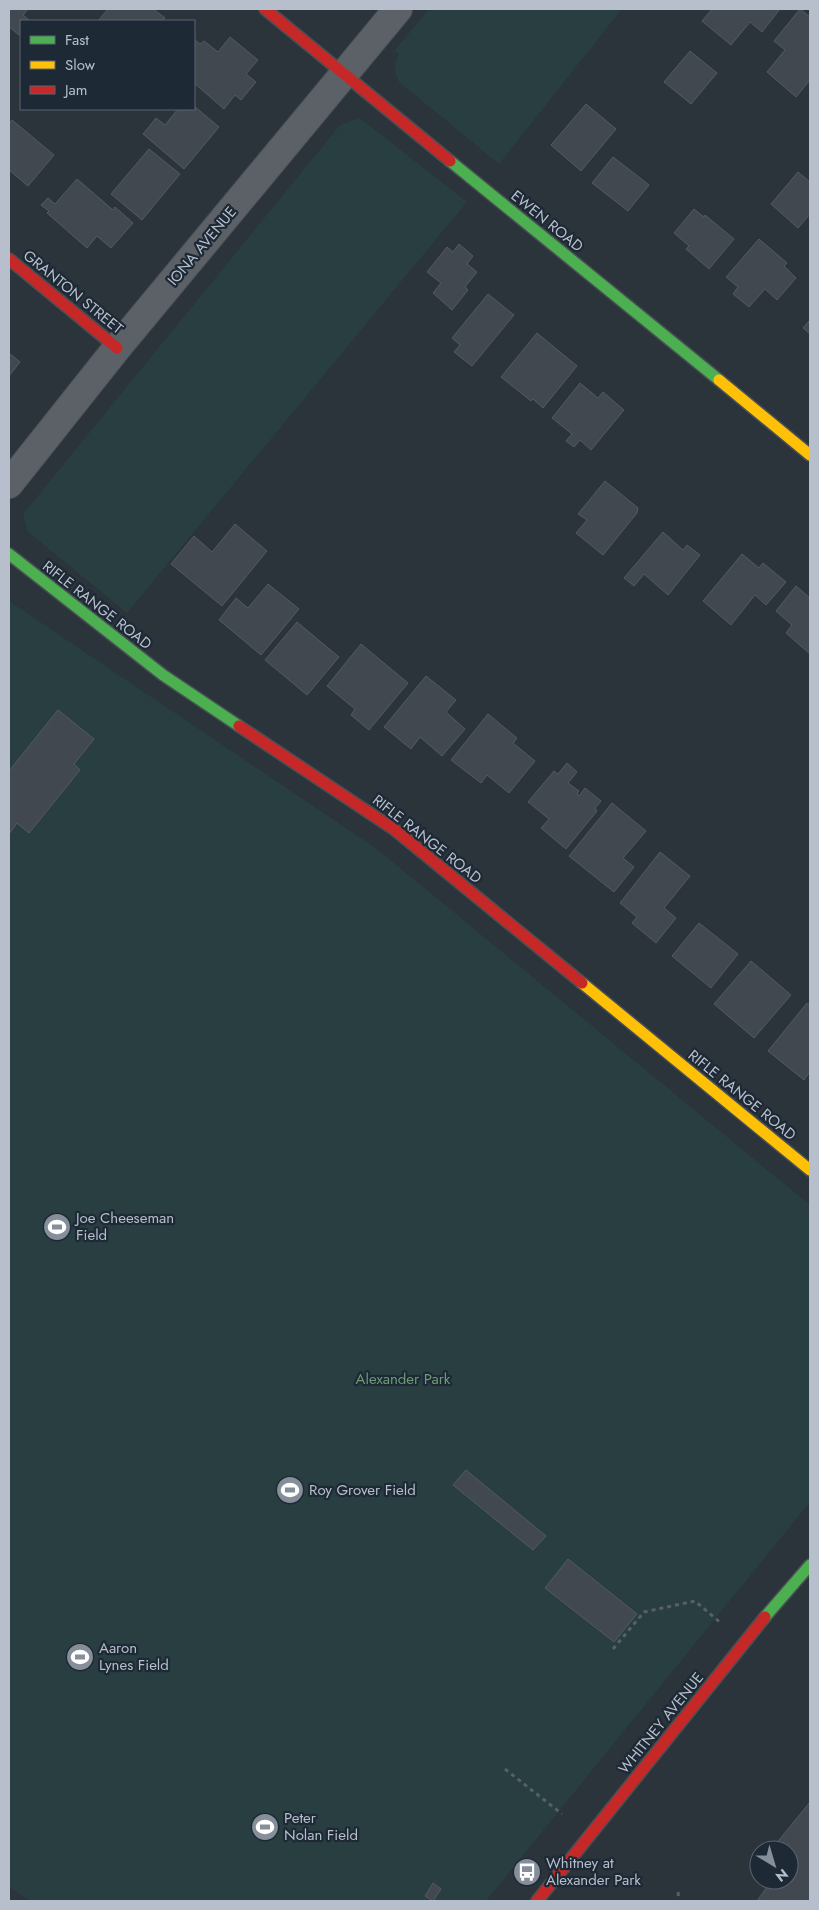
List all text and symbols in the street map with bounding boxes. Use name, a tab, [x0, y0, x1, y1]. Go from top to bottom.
legend	[20, 20, 195, 110]
text: Fast	[65, 29, 89, 51]
text: Slow	[65, 54, 96, 76]
text: Jam	[63, 79, 88, 101]
street label: EWEN ROAD	[506, 185, 588, 257]
street label: IONA AVENUE	[162, 202, 242, 290]
street label: GRANTON STREET	[18, 245, 128, 339]
street label: RIFLE RANGE ROAD	[38, 555, 156, 655]
street label: RIFLE RANGE ROAD	[368, 789, 486, 889]
street label: RIFLE RANGE ROAD	[683, 1045, 801, 1145]
place label: Joe Cheeseman Field	[74, 1207, 174, 1246]
sports icon: Joe Cheeseman Field	[42, 1212, 72, 1242]
park label: Alexander Park	[356, 1368, 451, 1390]
sports icon: Roy Grover Field	[275, 1475, 305, 1505]
place label: Roy Grover Field	[309, 1479, 416, 1501]
place label: Aaron Lynes Field	[99, 1637, 169, 1676]
sports icon: Aaron Lynes Field	[65, 1642, 95, 1672]
street label: WHITNEY AVENUE	[613, 1668, 709, 1778]
place label: Peter Nolan Field	[284, 1807, 358, 1846]
sports icon: Peter Nolan Field	[250, 1812, 280, 1842]
north arrow	[749, 1840, 799, 1890]
place label: Whitney at Alexander Park	[546, 1852, 641, 1891]
bus stop icon: Whitney at Alexander Park	[512, 1857, 542, 1887]
text: N	[771, 1864, 793, 1887]

